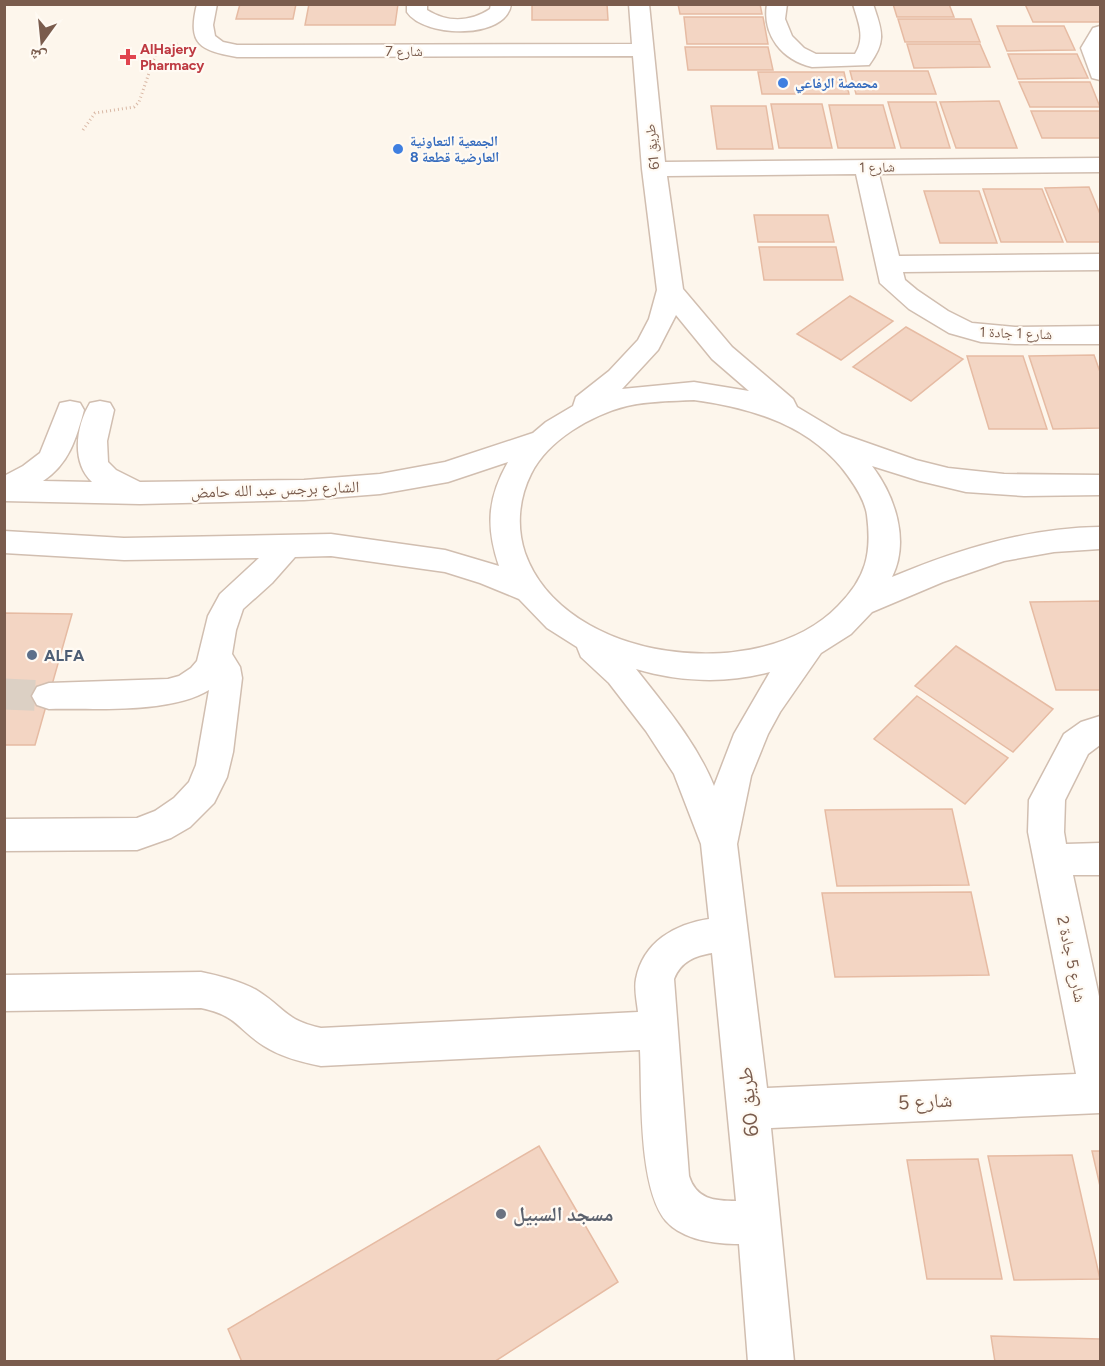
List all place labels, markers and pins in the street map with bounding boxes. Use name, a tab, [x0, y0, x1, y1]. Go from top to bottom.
place label: AlHajery Pharmacy	[140, 41, 205, 74]
marker: AlHajery Pharmacy	[121, 50, 135, 64]
place label: محمصة الرفاعي	[795, 75, 878, 94]
marker: محمصة الرفاعي	[776, 76, 790, 90]
place label: الجمعية التعاونية العارضية قطعة 8	[410, 133, 499, 166]
marker: الجمعية التعاونية العارضية قطعة 8	[391, 142, 405, 156]
place label: ALFA	[44, 646, 85, 665]
marker: ALFA	[25, 648, 39, 662]
place label: مسجد السبيل	[513, 1202, 613, 1227]
marker: مسجد السبيل	[494, 1207, 508, 1221]

